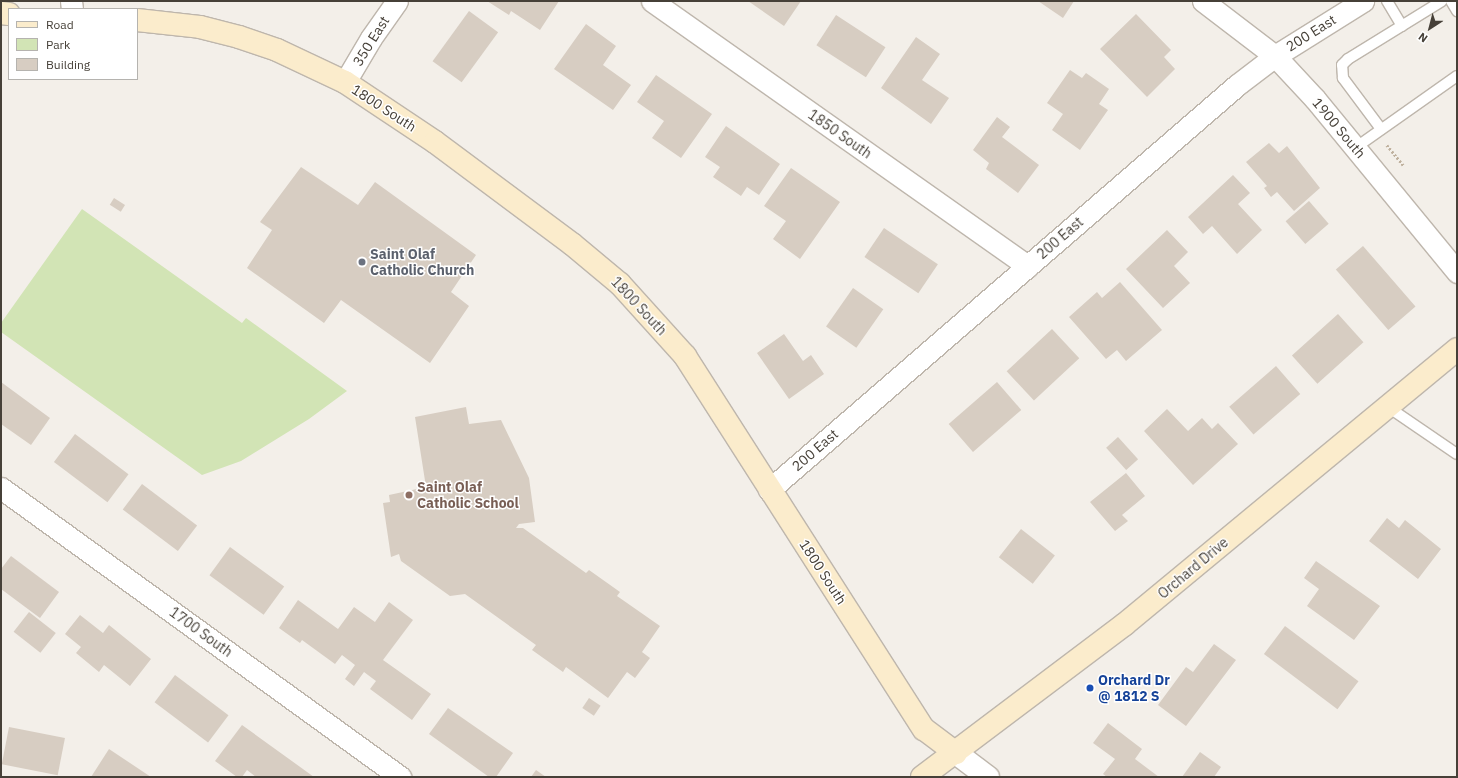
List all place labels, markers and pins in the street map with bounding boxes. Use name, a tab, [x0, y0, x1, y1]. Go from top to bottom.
place label: Saint Olaf Catholic Church	[370, 246, 474, 278]
marker: Saint Olaf Catholic Church	[357, 257, 367, 267]
place label: Saint Olaf Catholic School	[417, 479, 519, 512]
marker: Saint Olaf Catholic School	[404, 490, 414, 500]
place label: Orchard Dr @ 1812 S	[1098, 672, 1170, 704]
marker: Orchard Dr @ 1812 S	[1085, 683, 1095, 693]

